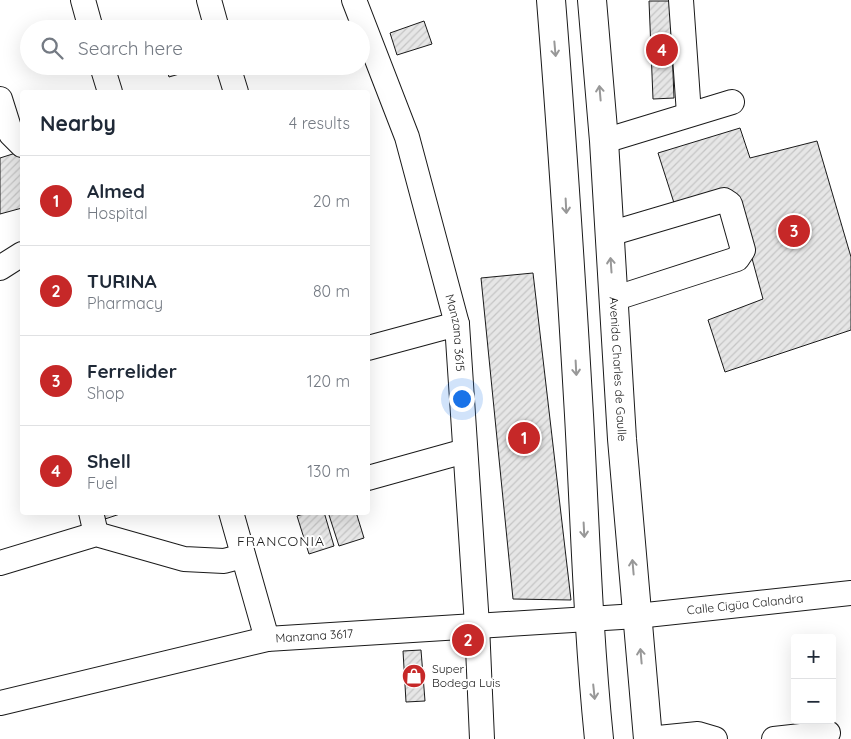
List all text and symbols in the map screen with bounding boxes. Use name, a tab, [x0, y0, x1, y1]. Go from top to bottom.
search box	[20, 20, 370, 75]
pin: 4	[646, 31, 678, 69]
icon: search	[38, 34, 66, 62]
text: Search here	[78, 36, 183, 60]
one-way arrow	[550, 40, 560, 56]
one-way arrow	[595, 85, 605, 101]
text: Nearby	[40, 110, 116, 136]
text: 4 results	[289, 113, 350, 133]
text: Almed	[87, 179, 145, 203]
text: 1	[53, 191, 59, 211]
text: 20 m	[313, 191, 350, 211]
one-way arrow	[562, 197, 571, 213]
text: Hospital	[87, 203, 148, 223]
pin: 3	[778, 212, 810, 250]
one-way arrow	[606, 258, 615, 274]
text: TURINA	[87, 269, 157, 293]
text: 2	[51, 281, 61, 301]
text: 80 m	[313, 281, 350, 301]
street label: Manzana 3615	[442, 292, 468, 372]
text: Pharmacy	[87, 293, 163, 313]
street label: Avenida Charles de Gaulle	[606, 296, 630, 442]
text: Ferrelider	[87, 359, 177, 383]
one-way arrow	[572, 359, 581, 375]
text: 3	[52, 371, 60, 391]
text: 120 m	[307, 371, 350, 391]
text: Shop	[87, 383, 124, 403]
your location	[449, 386, 475, 412]
pin: 1	[508, 419, 540, 457]
text: Shell	[87, 449, 131, 473]
text: 4	[51, 461, 61, 481]
text: 130 m	[307, 461, 350, 481]
text: Fuel	[87, 473, 118, 493]
one-way arrow	[580, 522, 589, 538]
district label: FRANCONIA	[237, 532, 325, 550]
one-way arrow	[629, 559, 638, 575]
street label: Calle Cigüa Calandra	[686, 590, 804, 618]
pin: 2	[452, 621, 484, 659]
street label: Manzana 3617	[275, 626, 354, 645]
map controls	[791, 634, 836, 724]
button: +	[791, 634, 836, 679]
one-way arrow	[636, 648, 646, 664]
place label: Super Bodega Luis	[432, 661, 501, 690]
shop icon: Super Bodega Luis	[401, 663, 427, 689]
button: −	[791, 679, 836, 724]
one-way arrow	[589, 684, 599, 700]

